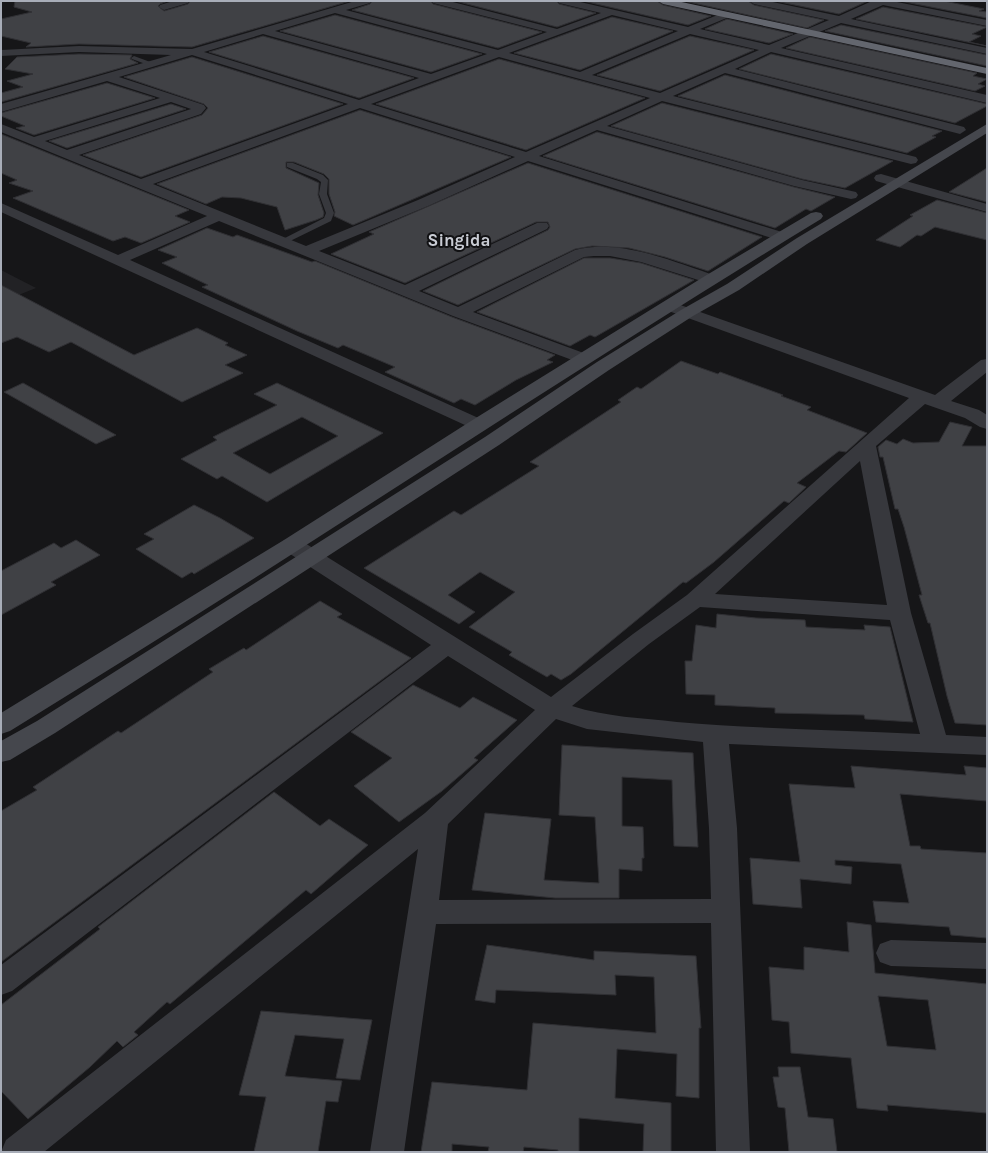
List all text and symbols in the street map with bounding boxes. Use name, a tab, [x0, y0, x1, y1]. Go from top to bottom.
district label: Singida	[428, 230, 490, 250]

